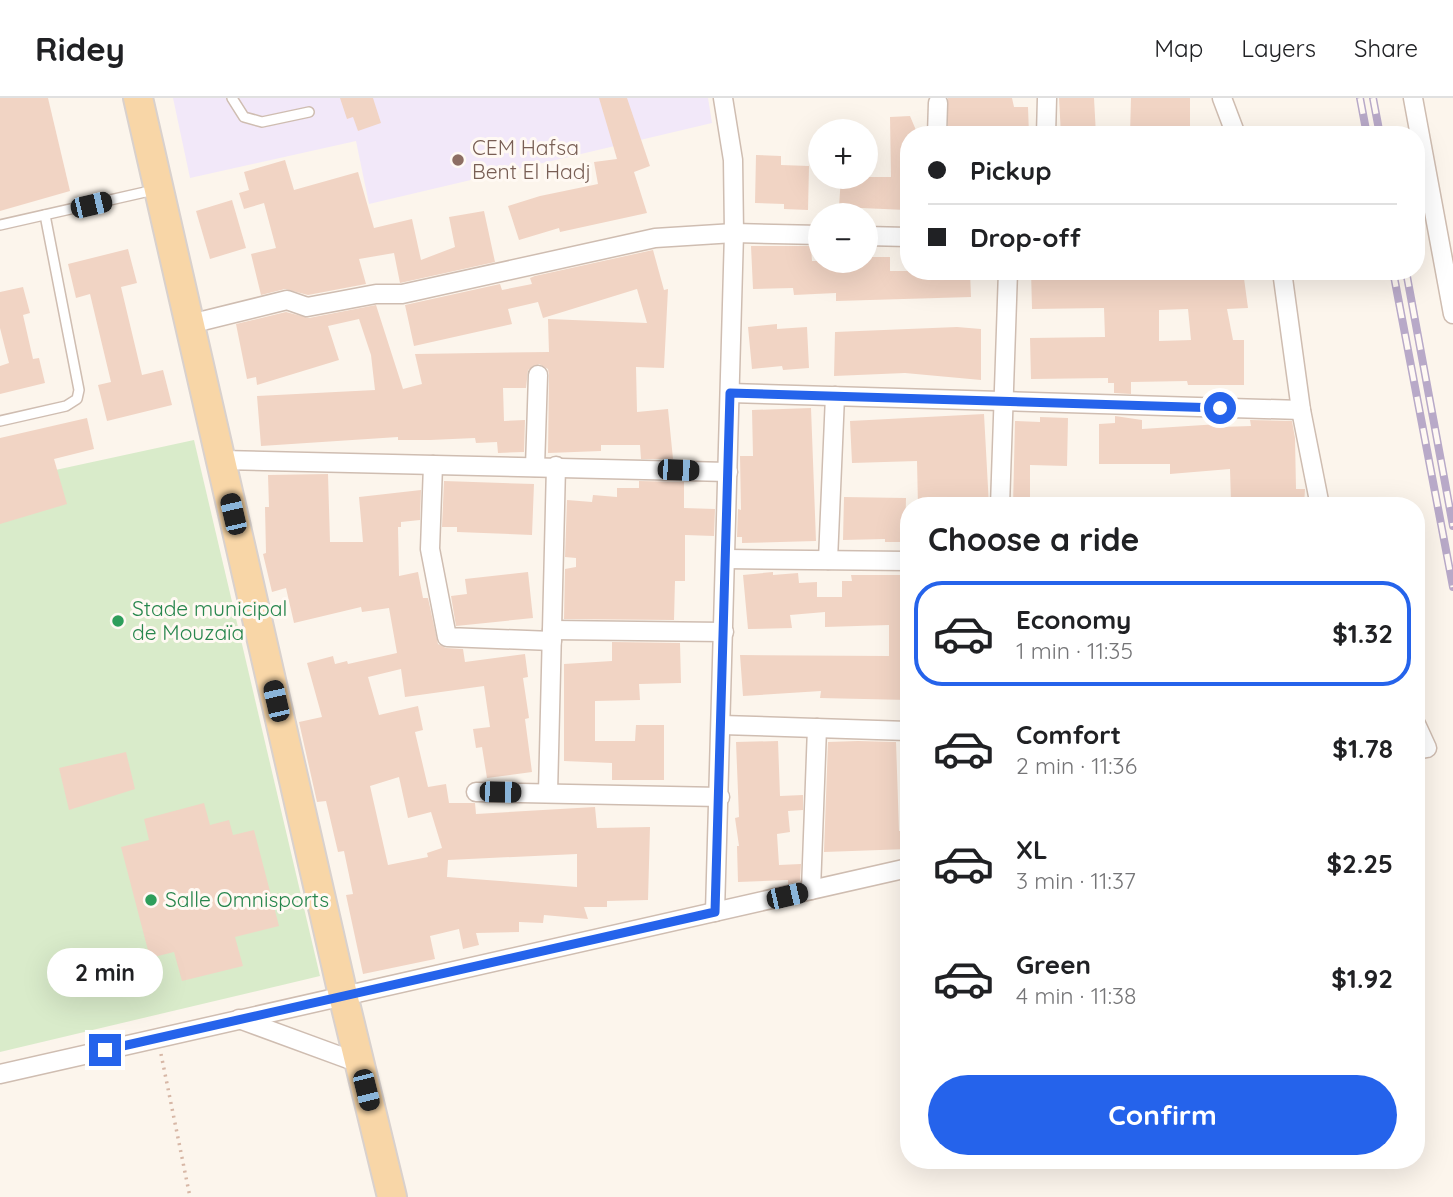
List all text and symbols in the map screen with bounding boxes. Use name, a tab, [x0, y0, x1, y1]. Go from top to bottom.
text: Ridey	[35, 28, 125, 69]
text: Map	[1154, 33, 1203, 63]
text: Layers	[1241, 33, 1316, 63]
text: Share	[1354, 33, 1418, 63]
map controls	[808, 119, 878, 273]
button: +	[808, 119, 878, 189]
place label: CEM Hafsa Bent El Hadj	[472, 134, 591, 184]
marker: CEM Hafsa Bent El Hadj	[450, 152, 466, 168]
text: Pickup	[970, 154, 1052, 187]
car	[69, 190, 114, 220]
button: −	[808, 203, 878, 273]
text: Drop-off	[970, 221, 1081, 254]
route start	[1204, 392, 1236, 424]
car	[657, 459, 700, 481]
car	[219, 491, 248, 537]
text: Choose a ride	[928, 519, 1140, 559]
place label: Stade municipal de Mouzaïa	[132, 595, 287, 645]
icon: car	[932, 602, 995, 665]
text: Economy	[1016, 603, 1131, 636]
marker: Stade municipal de Mouzaïa	[110, 613, 126, 629]
text: $1.32	[1332, 617, 1393, 650]
text: 1 min · 11:35	[1016, 636, 1133, 665]
car	[262, 678, 291, 724]
icon: car	[932, 717, 995, 780]
text: Comfort	[1016, 718, 1121, 751]
text: $1.78	[1332, 732, 1393, 765]
text: 2 min · 11:36	[1016, 751, 1137, 780]
car	[479, 781, 522, 803]
icon: car	[932, 832, 995, 895]
text: XL	[1016, 833, 1048, 866]
text: $2.25	[1326, 847, 1393, 880]
text: 3 min · 11:37	[1016, 866, 1136, 895]
car	[765, 881, 810, 911]
place label: Salle Omnisports	[165, 886, 329, 912]
marker: Salle Omnisports	[143, 892, 159, 908]
icon: car	[932, 947, 995, 1010]
callout: 2 min	[47, 948, 163, 998]
text: Green	[1016, 948, 1091, 981]
text: 2 min	[75, 958, 135, 987]
text: $1.92	[1331, 962, 1393, 995]
text: 4 min · 11:38	[1016, 981, 1136, 1010]
route end	[89, 1034, 121, 1066]
car	[351, 1067, 382, 1113]
button: Confirm	[928, 1075, 1397, 1155]

